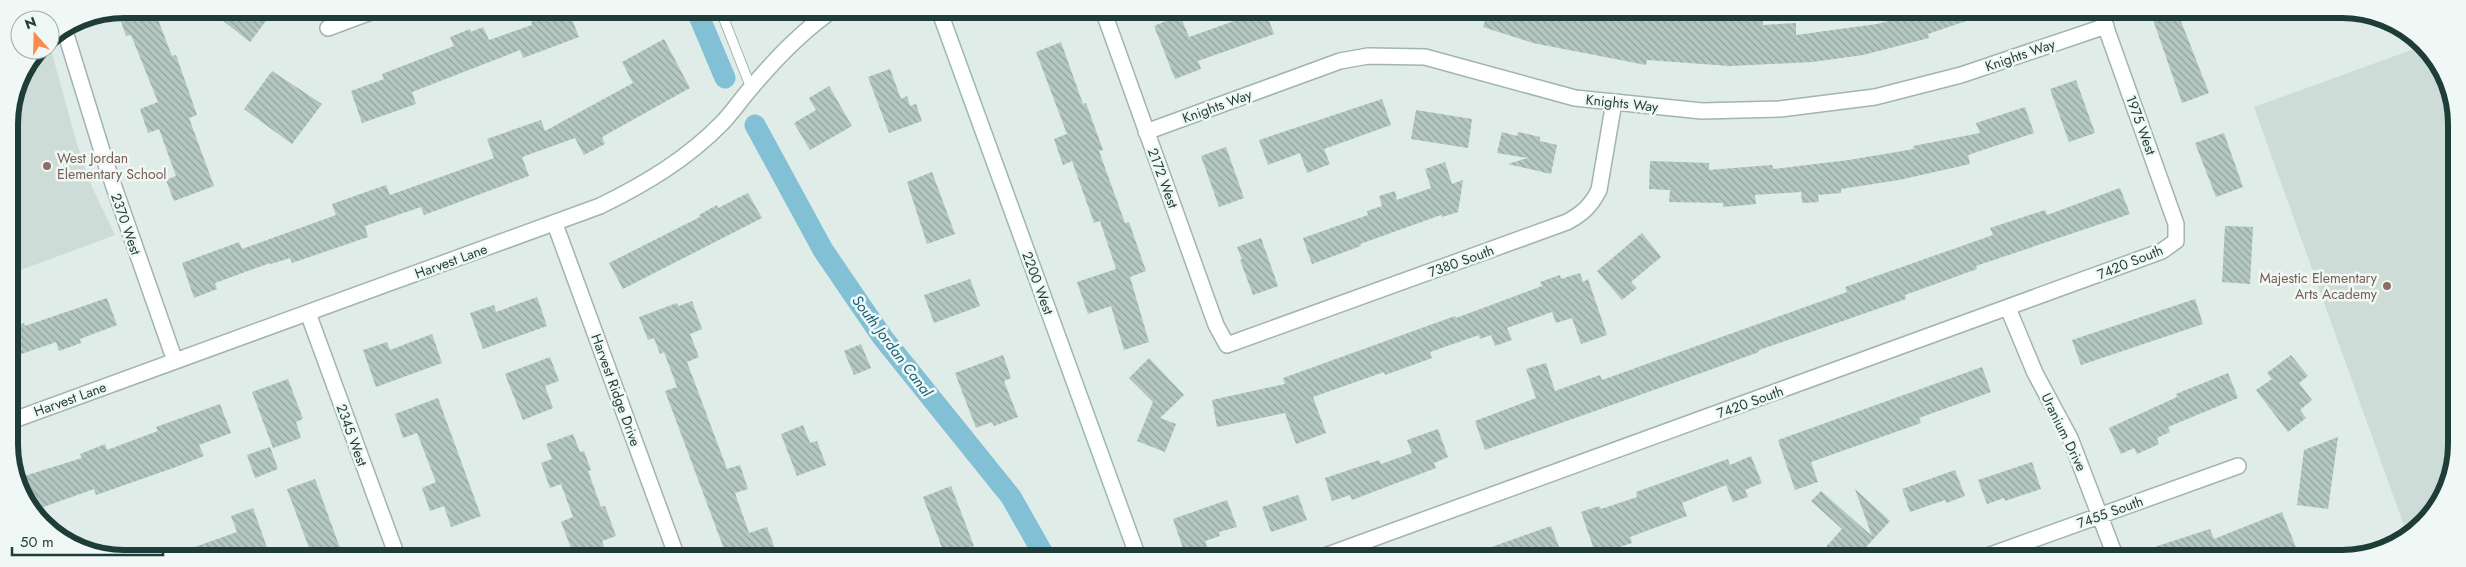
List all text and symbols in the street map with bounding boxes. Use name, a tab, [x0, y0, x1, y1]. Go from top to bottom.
north arrow	[10, 10, 60, 60]
text: N	[22, 11, 39, 34]
street label: Knights Way	[1982, 33, 2058, 76]
street label: Knights Way	[1179, 84, 1255, 128]
street label: Knights Way	[1585, 89, 1660, 117]
street label: 1975 West	[2121, 92, 2161, 158]
street label: 2172 West	[1143, 145, 1183, 211]
place label: West Jordan Elementary School	[57, 148, 167, 184]
marker: West Jordan Elementary School	[41, 160, 53, 172]
street label: 2370 West	[106, 190, 146, 258]
street label: Harvest Lane	[412, 239, 490, 283]
street label: 7380 South	[1425, 240, 1497, 282]
street label: 7420 South	[2094, 240, 2166, 284]
street label: 2200 West	[1017, 249, 1059, 318]
place label: Majestic Elementary Arts Academy	[2260, 268, 2378, 304]
marker: Majestic Elementary Arts Academy	[2381, 280, 2393, 292]
water label: South Jordan Canal	[847, 291, 938, 402]
street label: Harvest Ridge Drive	[586, 331, 646, 449]
street label: Harvest Lane	[31, 377, 109, 421]
street label: 7420 South	[1714, 381, 1786, 423]
street label: Uranium Drive	[2036, 389, 2092, 475]
street label: 2345 West	[332, 401, 373, 469]
street label: 7455 South	[2074, 491, 2146, 533]
scale bar	[12, 524, 164, 556]
text: 50 m	[20, 531, 54, 553]

